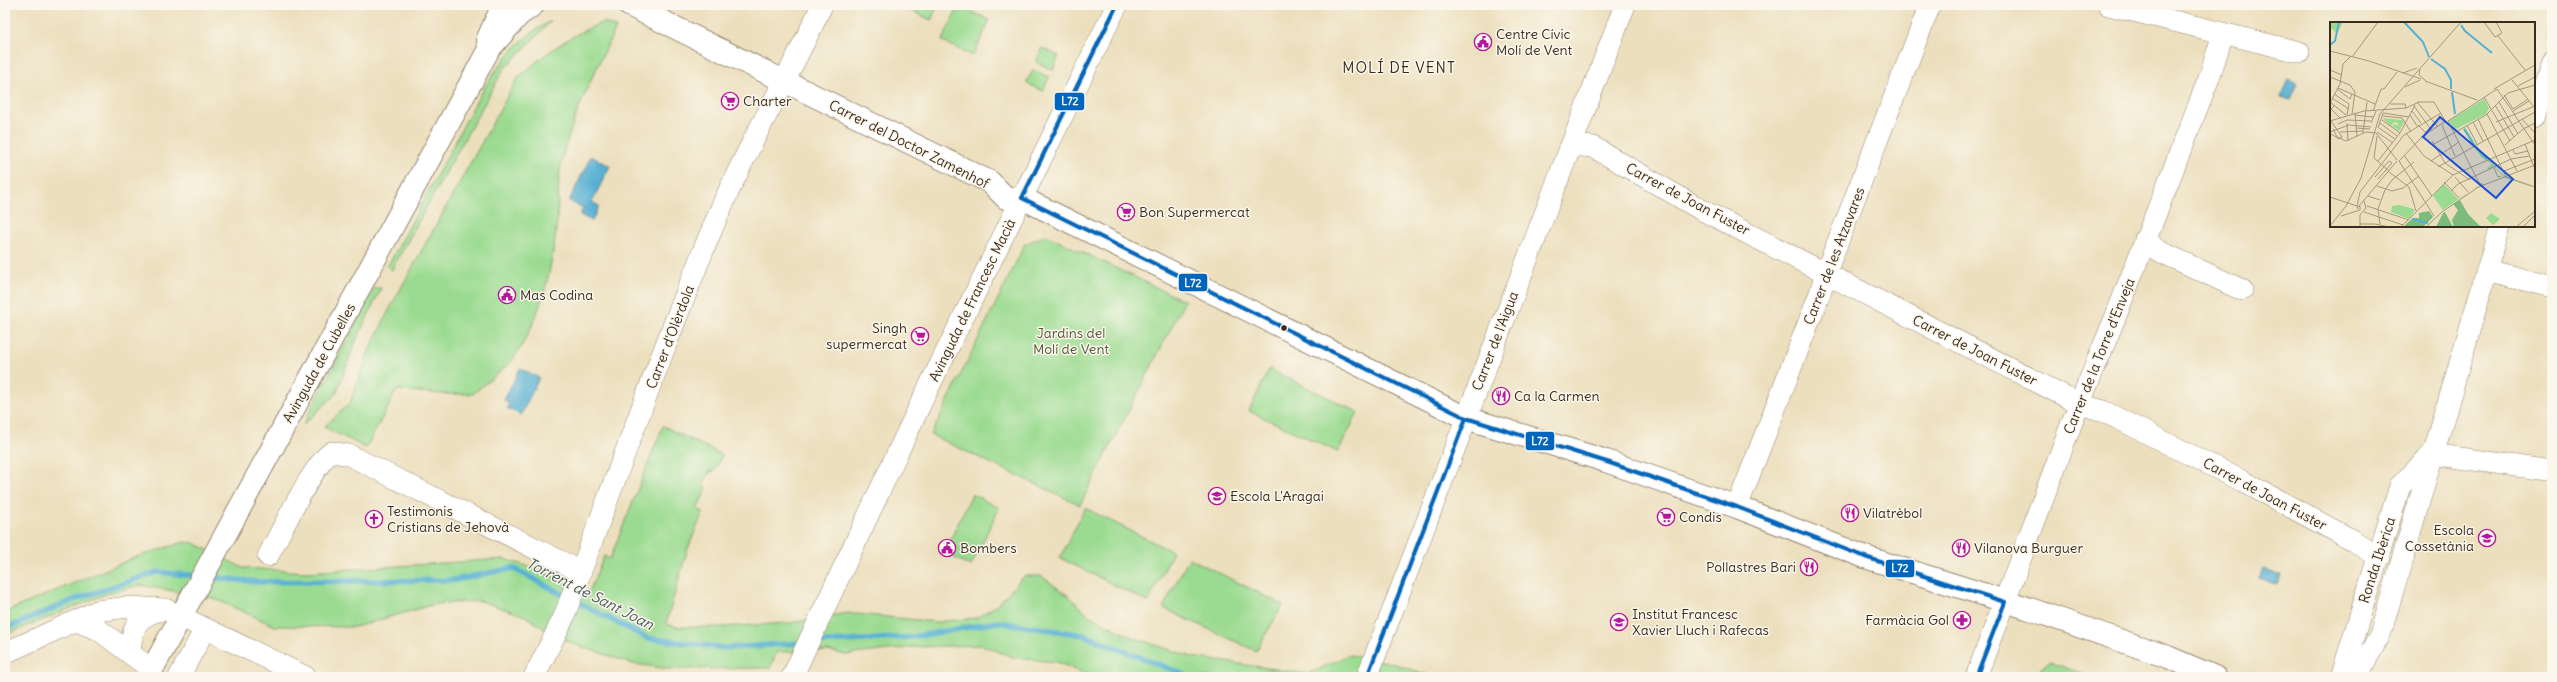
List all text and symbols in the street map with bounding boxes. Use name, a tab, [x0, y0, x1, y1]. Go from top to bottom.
inset map	[2330, 22, 2535, 227]
place label: Centre Cívic Molí de Vent	[1496, 25, 1572, 59]
public building icon: Centre Cívic Molí de Vent	[1473, 32, 1493, 52]
district label: MOLÍ DE VENT	[1342, 58, 1456, 77]
supermarket icon: Charter	[720, 91, 740, 111]
place label: Charter	[743, 92, 792, 110]
line badge: L72	[1054, 92, 1085, 111]
text: L72	[1061, 94, 1079, 108]
street label: Carrer del Doctor Zamenhof	[826, 96, 993, 192]
street label: Carrer de Joan Fuster	[1623, 159, 1753, 239]
street label: Carrer de les Atzavares	[1799, 185, 1869, 327]
supermarket icon: Bon Supermercat	[1116, 202, 1136, 222]
place label: Bon Supermercat	[1139, 203, 1250, 221]
street label: Avinguda de Francesc Macià	[925, 216, 1019, 384]
line badge: L72	[1178, 273, 1208, 292]
street label: Carrer de la Torre d'Enveja	[2059, 275, 2139, 437]
text: L72	[1184, 276, 1202, 290]
street label: Carrer d'Olèrdola	[642, 282, 698, 392]
public building icon: Mas Codina	[497, 285, 517, 305]
place label: Mas Codina	[520, 286, 593, 304]
street label: Carrer de l'Aigua	[1468, 289, 1522, 393]
street label: Avinguda de Cubelles	[279, 300, 359, 426]
street label: Carrer de Joan Fuster	[1909, 311, 2041, 389]
place label: Singh supermercat	[826, 319, 907, 353]
unlabelled marker	[1279, 323, 1289, 333]
park label: Jardins del Molí de Vent	[1033, 324, 1109, 358]
supermarket icon: Singh supermercat	[910, 326, 930, 346]
restaurant icon: Ca la Carmen	[1491, 386, 1511, 406]
place label: Ca la Carmen	[1514, 387, 1600, 405]
line badge: L72	[1525, 431, 1555, 451]
text: L72	[1531, 434, 1549, 448]
street label: Carrer de Joan Fuster	[2200, 454, 2330, 534]
school or university icon: Escola L'Aragai	[1207, 486, 1227, 506]
place label: Escola L'Aragai	[1230, 487, 1324, 505]
place label: Testimonis Cristians de Jehovà	[387, 502, 509, 536]
restaurant icon: Vilatrèbol	[1840, 503, 1860, 523]
place label: Vilatrèbol	[1863, 504, 1922, 522]
supermarket icon: Condis	[1656, 507, 1676, 527]
place label: Condis	[1679, 508, 1722, 526]
church icon: Testimonis Cristians de Jehovà	[364, 509, 384, 529]
street label: Ronda Ibèrica	[2355, 515, 2399, 605]
place label: Escola Cossetània	[2405, 521, 2474, 555]
school or university icon: Escola Cossetània	[2477, 528, 2497, 548]
public building icon: Bombers	[937, 538, 957, 558]
restaurant icon: Vilanova Burguer	[1951, 538, 1971, 558]
place label: Bombers	[960, 539, 1017, 557]
place label: Vilanova Burguer	[1974, 539, 2083, 557]
water label: Torrent de Sant Joan	[523, 553, 657, 634]
restaurant icon: Pollastres Bari	[1799, 557, 1819, 577]
place label: Pollastres Bari	[1706, 558, 1796, 576]
line badge: L72	[1885, 559, 1915, 578]
text: L72	[1891, 561, 1909, 575]
place label: Institut Francesc Xavier Lluch i Rafecas	[1632, 605, 1769, 639]
pharmacy icon: Farmàcia Gol	[1952, 610, 1972, 630]
place label: Farmàcia Gol	[1865, 611, 1949, 629]
school or university icon: Institut Francesc Xavier Lluch i Rafecas	[1609, 612, 1629, 632]

